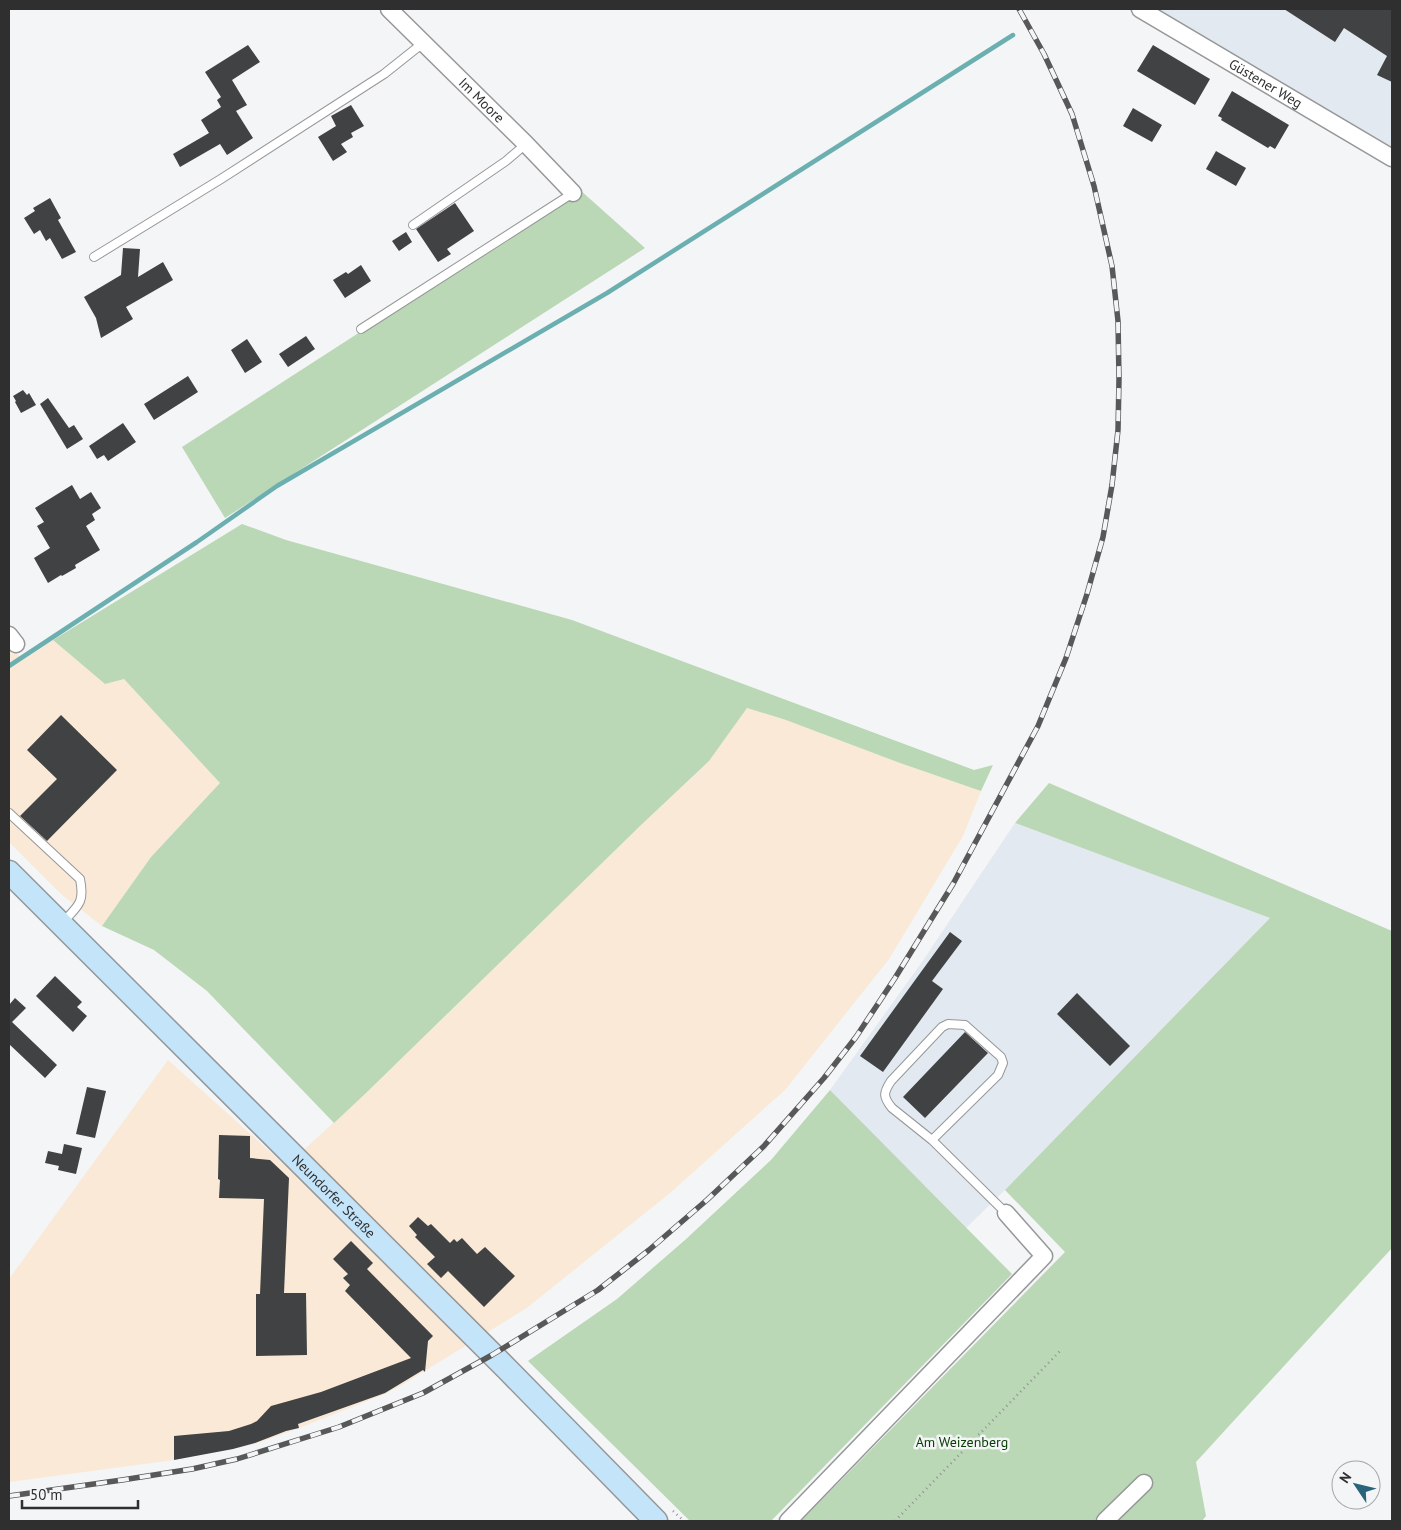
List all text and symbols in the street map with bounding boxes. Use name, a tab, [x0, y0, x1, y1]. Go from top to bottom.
street label: Güstener Weg	[1226, 55, 1306, 112]
street label: Im Moore	[455, 74, 508, 127]
street label: Neundorfer Straße	[288, 1151, 379, 1242]
park label: Am Weizenberg	[916, 1433, 1008, 1451]
north arrow	[1331, 1460, 1381, 1510]
text: N	[1335, 1469, 1355, 1486]
scale bar	[22, 1478, 139, 1510]
text: 50 m	[30, 1485, 63, 1504]

